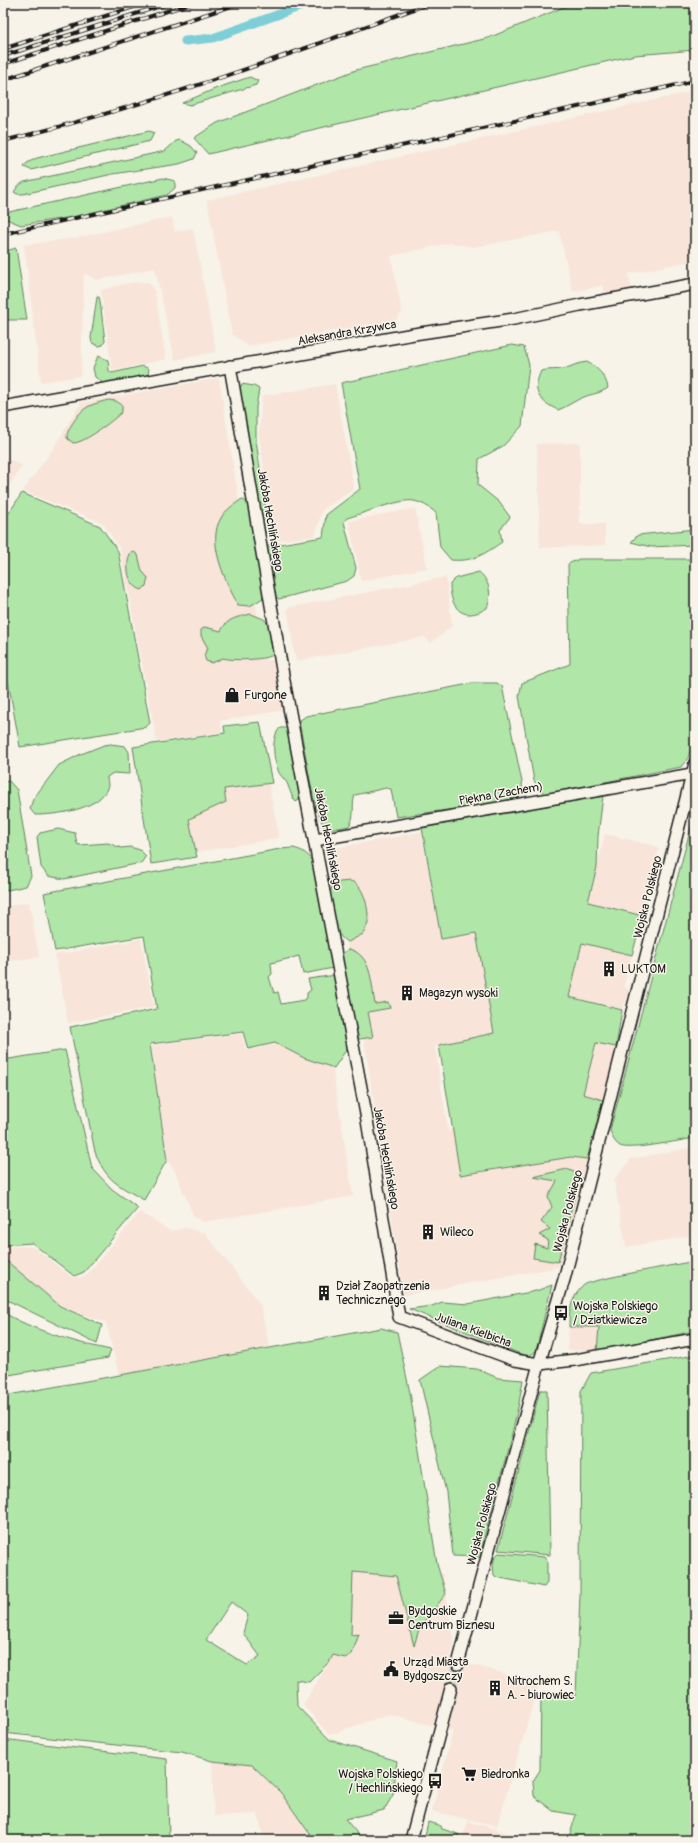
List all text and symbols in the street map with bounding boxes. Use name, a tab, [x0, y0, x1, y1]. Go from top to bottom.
street label: Aleksandra Krzywca	[296, 317, 398, 349]
street label: Jakóba Hechlińskiego	[254, 467, 287, 573]
shop icon: Furgone	[223, 686, 241, 704]
place label: Furgone	[244, 688, 287, 703]
street label: Piękna (Zachem)	[458, 779, 544, 809]
street label: Jakóba Hechlińskiego	[311, 786, 345, 892]
street label: Wojska Polskiego	[630, 853, 666, 940]
building icon: LUKTOM	[600, 960, 618, 978]
place label: LUKTOM	[621, 962, 666, 977]
building icon: Magazyn wysoki	[398, 984, 416, 1002]
place label: Magazyn wysoki	[419, 986, 498, 1001]
street label: Jakóba Hechlińskiego	[370, 1105, 403, 1211]
street label: Wojska Polskiego	[550, 1168, 586, 1254]
building icon: Wileco	[419, 1223, 437, 1241]
place label: Wileco	[440, 1225, 474, 1240]
place label: Dział Zaopatrzenia Technicznego	[336, 1279, 430, 1308]
building icon: Dział Zaopatrzenia Technicznego	[315, 1284, 333, 1302]
place label: Wojska Polskiego / Dziatkiewicza	[573, 1299, 658, 1328]
bus stop icon: Wojska Polskiego / Dziatkiewicza	[552, 1304, 570, 1322]
street label: Juliana Kielbicha	[433, 1309, 514, 1351]
street label: Wojska Polskiego	[464, 1481, 500, 1567]
place label: Bydgoskie Centrum Biznesu	[408, 1604, 495, 1633]
office icon: Bydgoskie Centrum Biznesu	[387, 1609, 405, 1627]
place label: Urząd Miasta Bydgoszczy	[403, 1655, 469, 1684]
public building icon: Urząd Miasta Bydgoszczy	[382, 1660, 400, 1678]
place label: Nitrochem S. A. - biurowiec	[507, 1674, 574, 1703]
building icon: Nitrochem S. A. - biurowiec	[486, 1679, 504, 1697]
supermarket icon: Biedronka	[460, 1765, 478, 1783]
place label: Wojska Polskiego / Hechlińskiego	[338, 1767, 424, 1796]
place label: Biedronka	[481, 1767, 530, 1782]
bus stop icon: Wojska Polskiego / Hechlińskiego	[426, 1772, 444, 1790]

